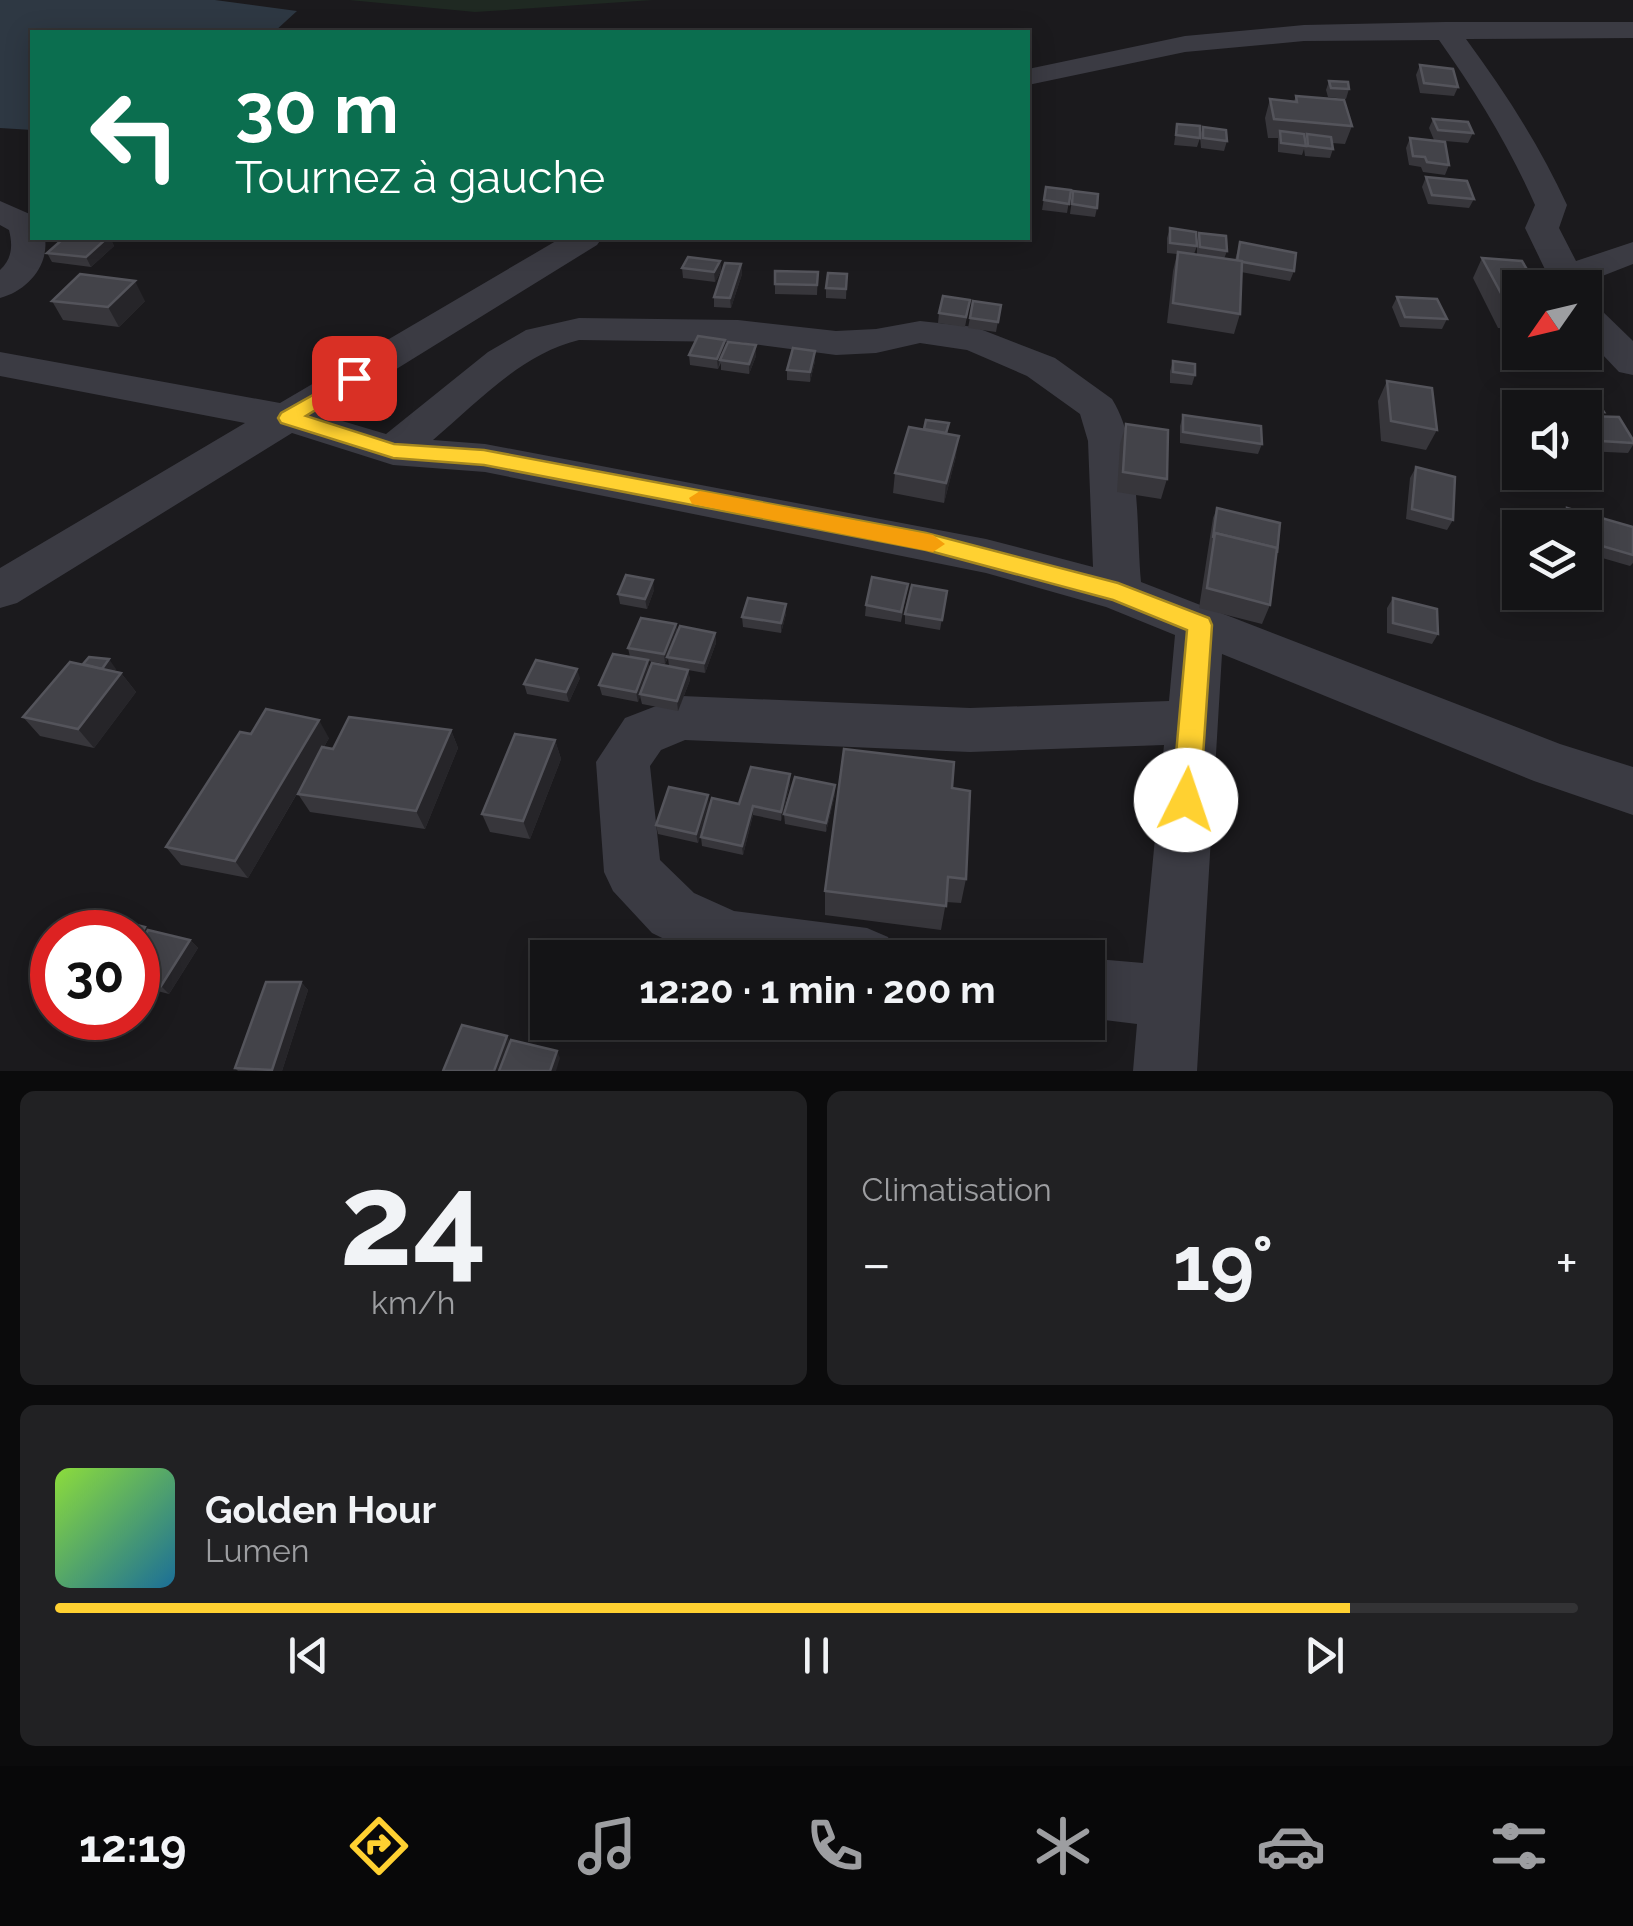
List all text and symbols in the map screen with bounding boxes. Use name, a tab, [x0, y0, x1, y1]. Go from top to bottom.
text: 30 m	[235, 67, 399, 149]
icon: left	[70, 70, 200, 200]
text: Tournez à gauche	[235, 151, 605, 204]
north arrow	[1502, 270, 1602, 370]
map controls	[1502, 270, 1602, 610]
pin	[312, 336, 397, 421]
icon: arrive	[327, 351, 382, 406]
button: sound	[1502, 390, 1602, 490]
button: layers	[1502, 510, 1602, 610]
position arrow	[1134, 748, 1238, 852]
speed limit sign: 30	[30, 910, 160, 1040]
text: 12:20 · 1 min · 200 m	[639, 967, 996, 1012]
text: 24	[339, 1143, 487, 1295]
text: Climatisation	[862, 1171, 1052, 1208]
text: 19°	[1173, 1219, 1273, 1308]
text: −	[862, 1231, 891, 1296]
text: +	[1555, 1231, 1578, 1296]
text: km/h	[371, 1284, 455, 1321]
text: Golden Hour	[205, 1487, 436, 1532]
text: Lumen	[205, 1532, 309, 1569]
icon: previous	[281, 1628, 336, 1683]
icon: pause	[789, 1628, 844, 1683]
icon: next	[1297, 1628, 1352, 1683]
icon: directions	[344, 1811, 414, 1881]
icon: music	[572, 1811, 642, 1881]
icon: phone	[800, 1811, 870, 1881]
icon: climate	[1028, 1811, 1098, 1881]
icon: car	[1256, 1811, 1326, 1881]
icon: filters	[1484, 1811, 1554, 1881]
text: 12:19	[79, 1820, 186, 1873]

